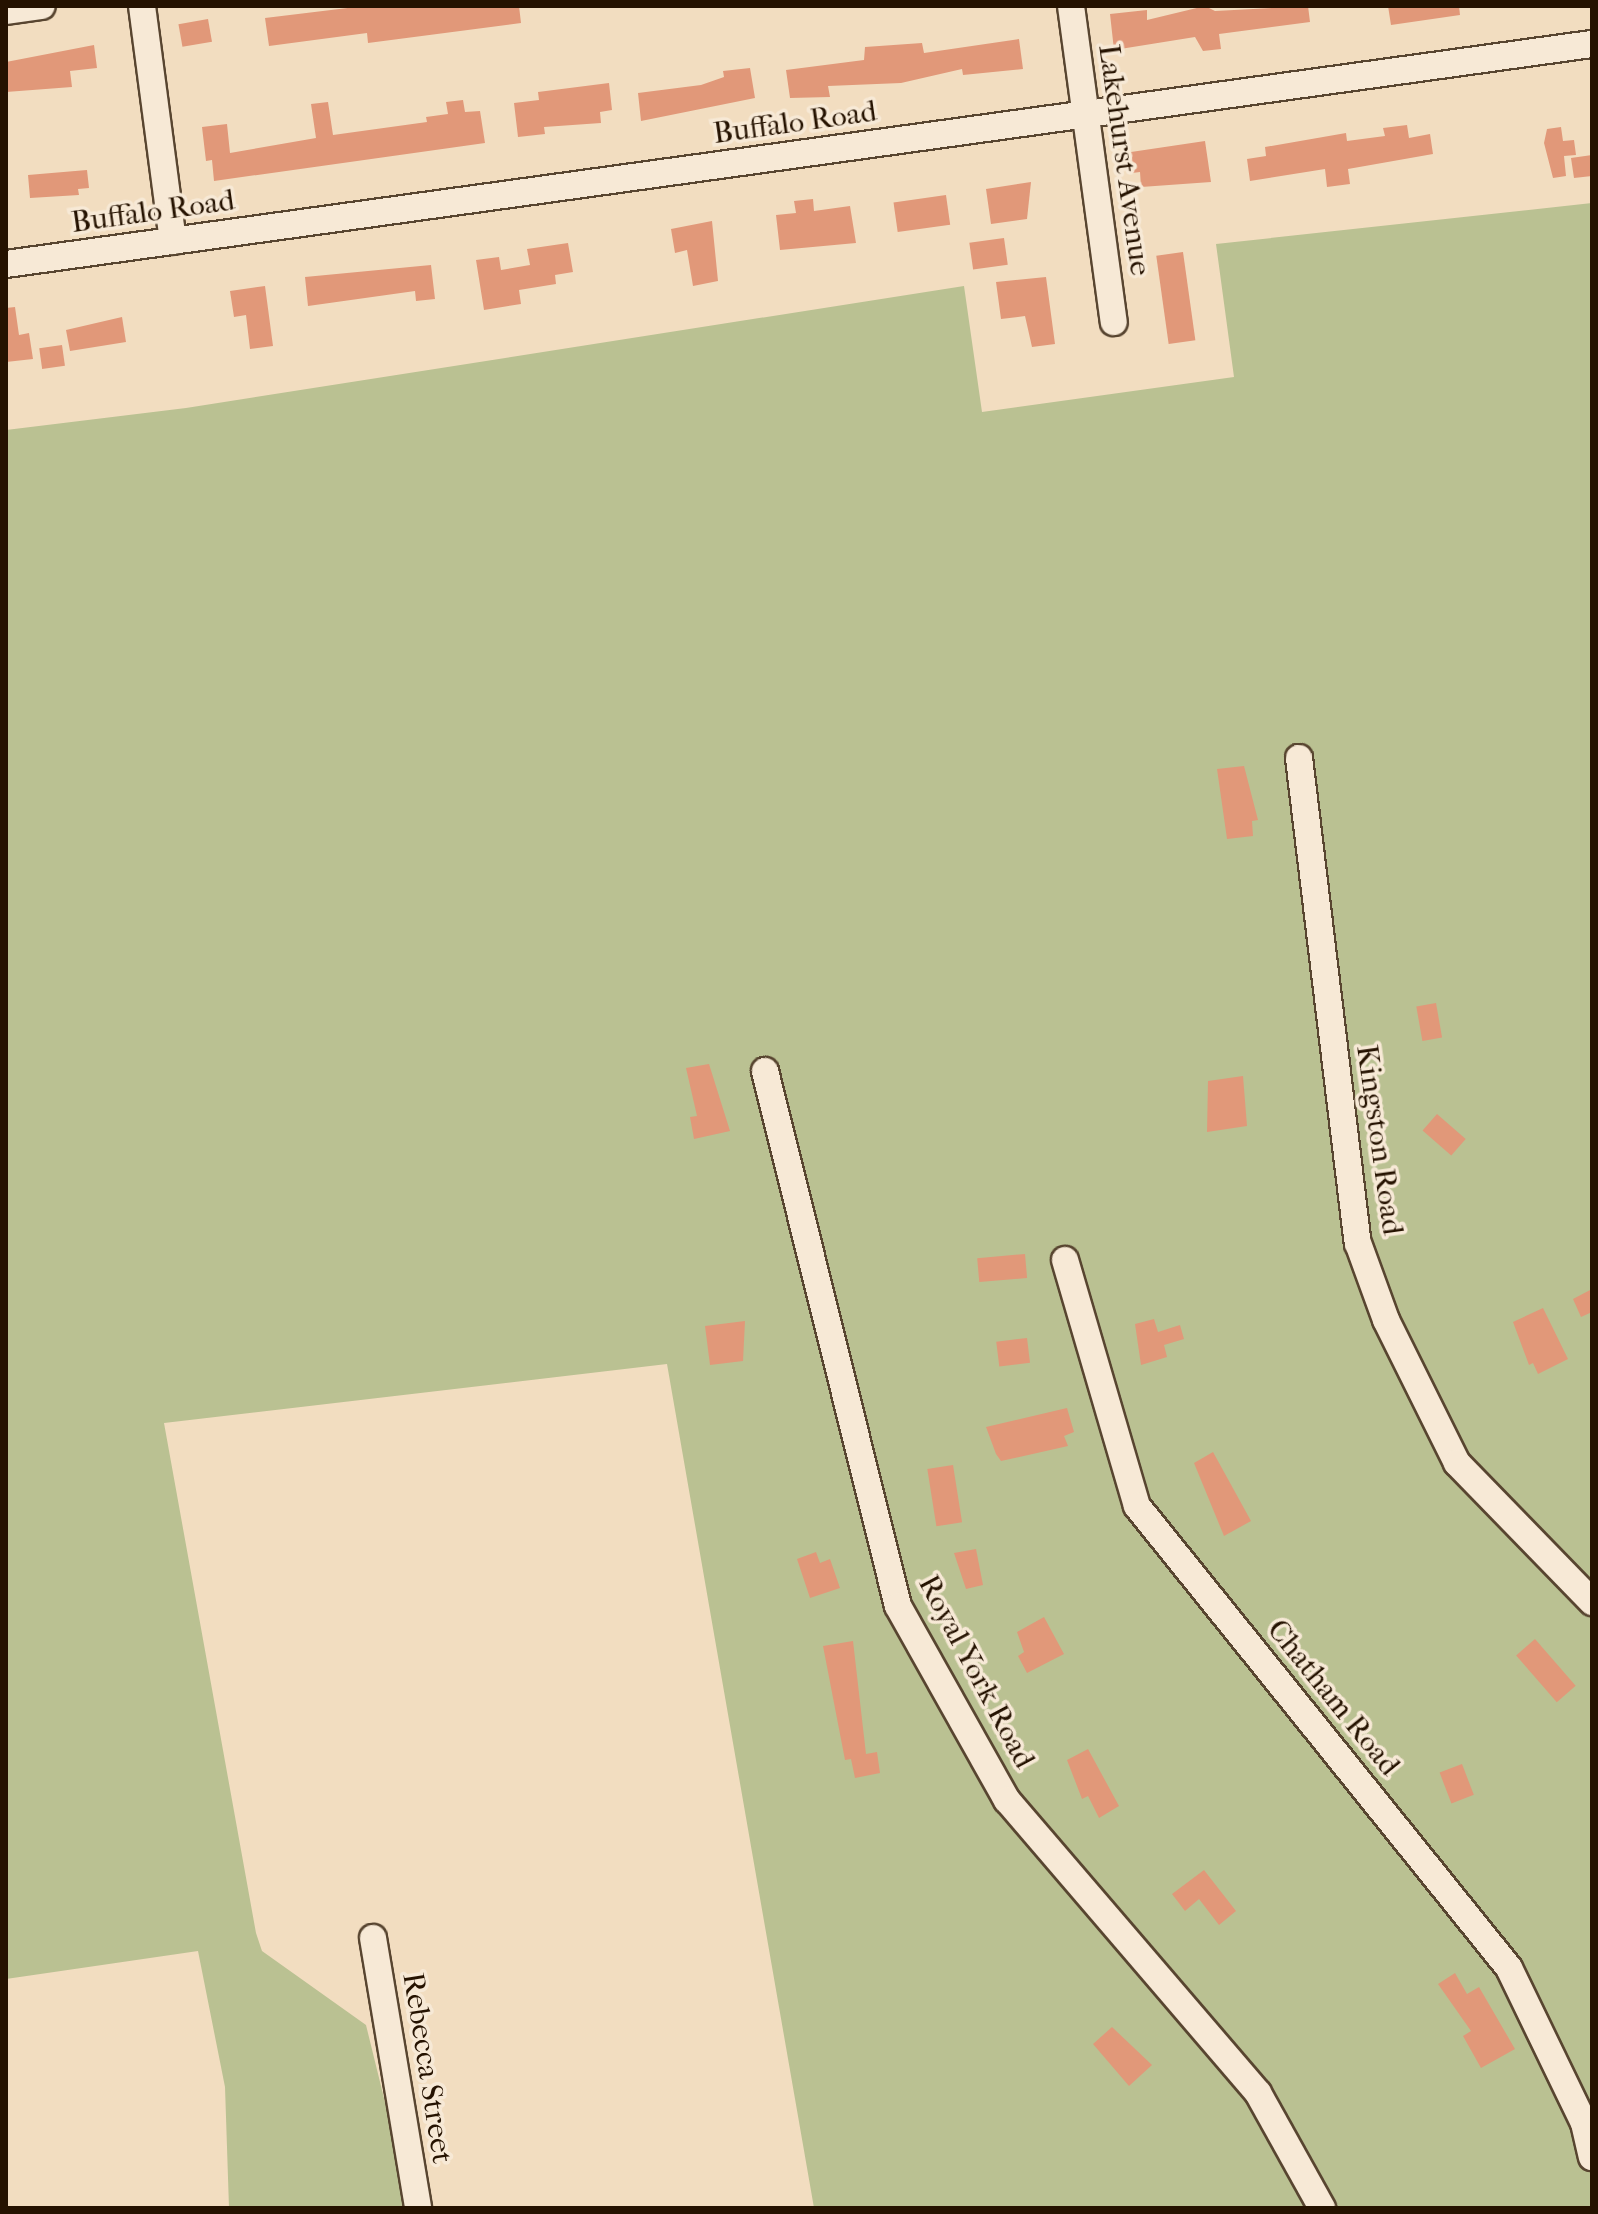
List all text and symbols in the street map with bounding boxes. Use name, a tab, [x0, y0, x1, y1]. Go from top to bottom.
street label: Lakehurst Avenue	[1090, 42, 1158, 278]
street label: Buffalo Road	[711, 94, 879, 152]
street label: Buffalo Road	[69, 183, 237, 241]
street label: Kingston Road	[1348, 1043, 1410, 1237]
street label: Royal York Road	[910, 1569, 1042, 1775]
street label: Chatham Road	[1259, 1613, 1407, 1783]
street label: Rebecca Street	[394, 1970, 460, 2166]

